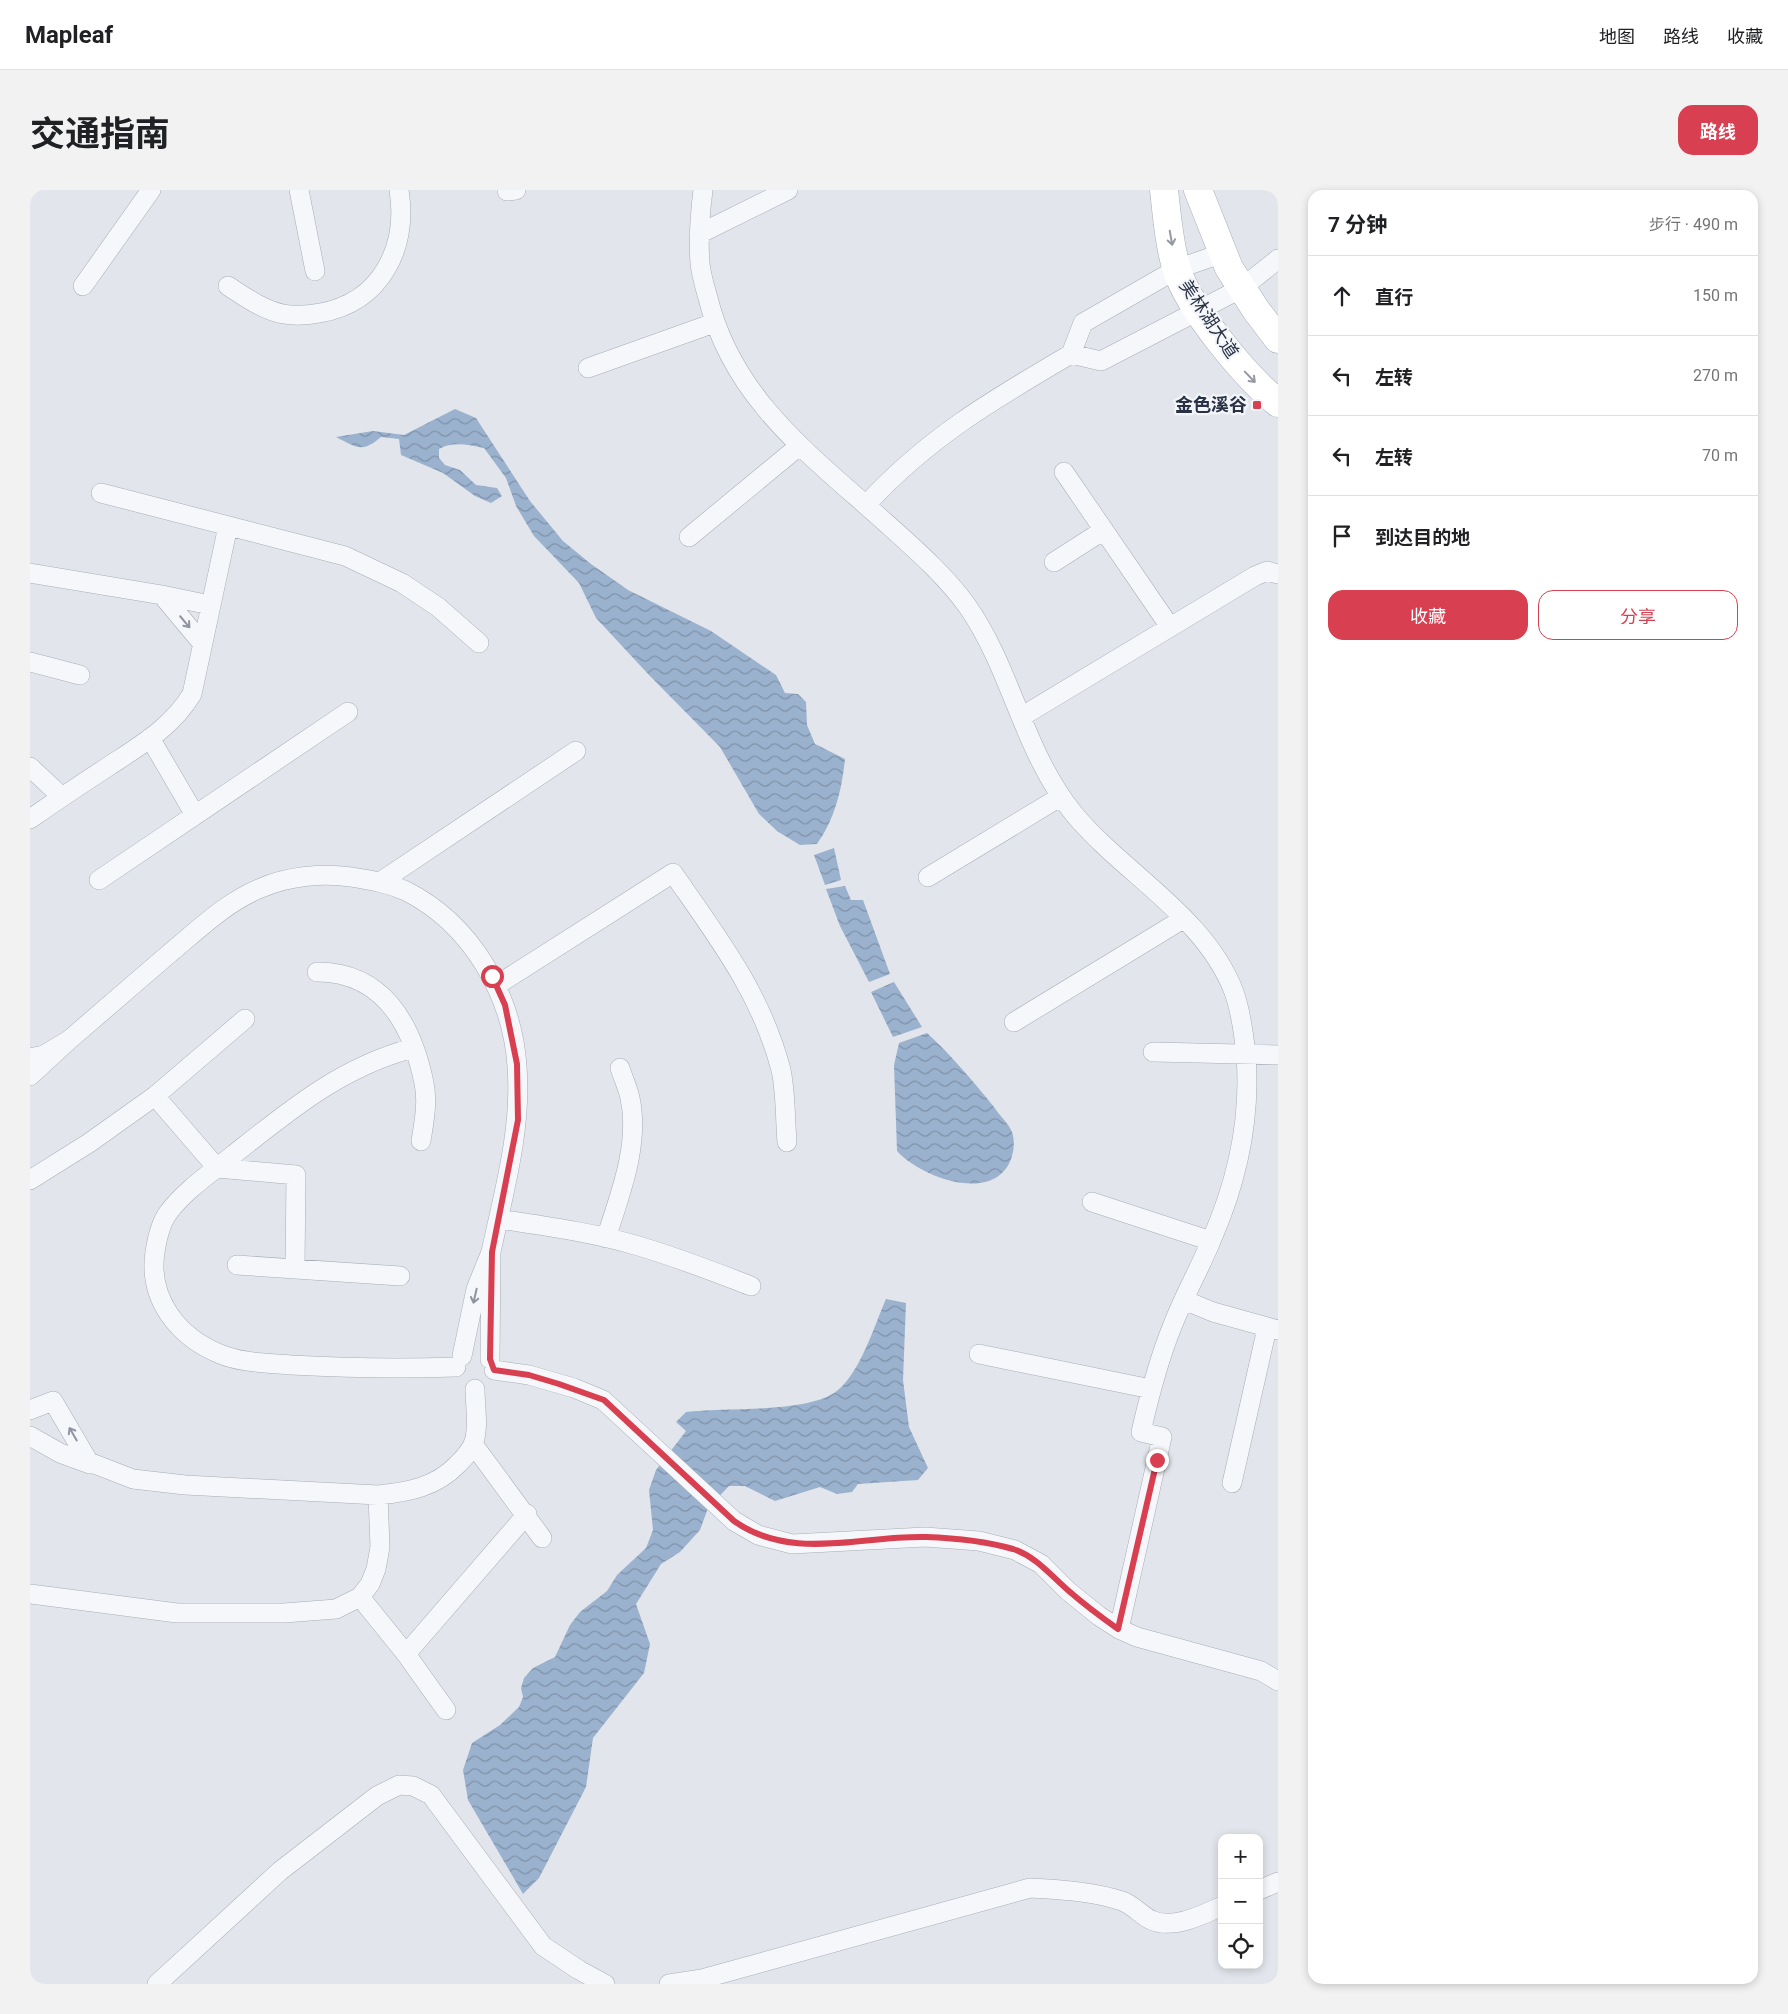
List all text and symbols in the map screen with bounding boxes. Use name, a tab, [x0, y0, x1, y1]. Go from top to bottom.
text: Mapleaf	[25, 21, 113, 49]
text: 地图	[1599, 26, 1635, 47]
text: 路线	[1663, 26, 1699, 47]
text: 收藏	[1727, 26, 1763, 47]
button: 路线	[1678, 105, 1758, 155]
text: 交通指南	[30, 114, 170, 155]
text: 7 分钟	[1328, 213, 1387, 237]
text: 步行 · 490 m	[1649, 215, 1738, 234]
one-way arrow	[1167, 230, 1177, 246]
street label: 美林湖大道	[1176, 276, 1243, 362]
icon: ahead	[1328, 282, 1356, 310]
text: 直行	[1375, 286, 1413, 309]
text: 150 m	[1693, 286, 1738, 305]
icon: left	[1328, 362, 1356, 390]
text: 左转	[1375, 366, 1413, 389]
text: 270 m	[1693, 366, 1738, 385]
one-way arrow	[1244, 371, 1256, 383]
place label: 金色溪谷	[1175, 394, 1247, 415]
marker: 金色溪谷	[1251, 399, 1263, 411]
icon: left	[1328, 442, 1356, 470]
text: 左转	[1375, 446, 1413, 469]
text: 70 m	[1702, 446, 1738, 465]
icon: arrive	[1328, 522, 1356, 550]
text: 到达目的地	[1375, 526, 1470, 549]
button: 收藏	[1328, 590, 1528, 640]
button: 分享	[1538, 590, 1738, 640]
one-way arrow	[179, 615, 190, 628]
route start	[481, 965, 504, 988]
one-way arrow	[470, 1288, 479, 1304]
one-way arrow	[67, 1427, 77, 1441]
route end	[1146, 1449, 1169, 1472]
map controls	[1218, 1834, 1263, 1969]
button: +	[1218, 1834, 1263, 1879]
button: −	[1218, 1879, 1263, 1924]
button: locate	[1218, 1924, 1263, 1969]

